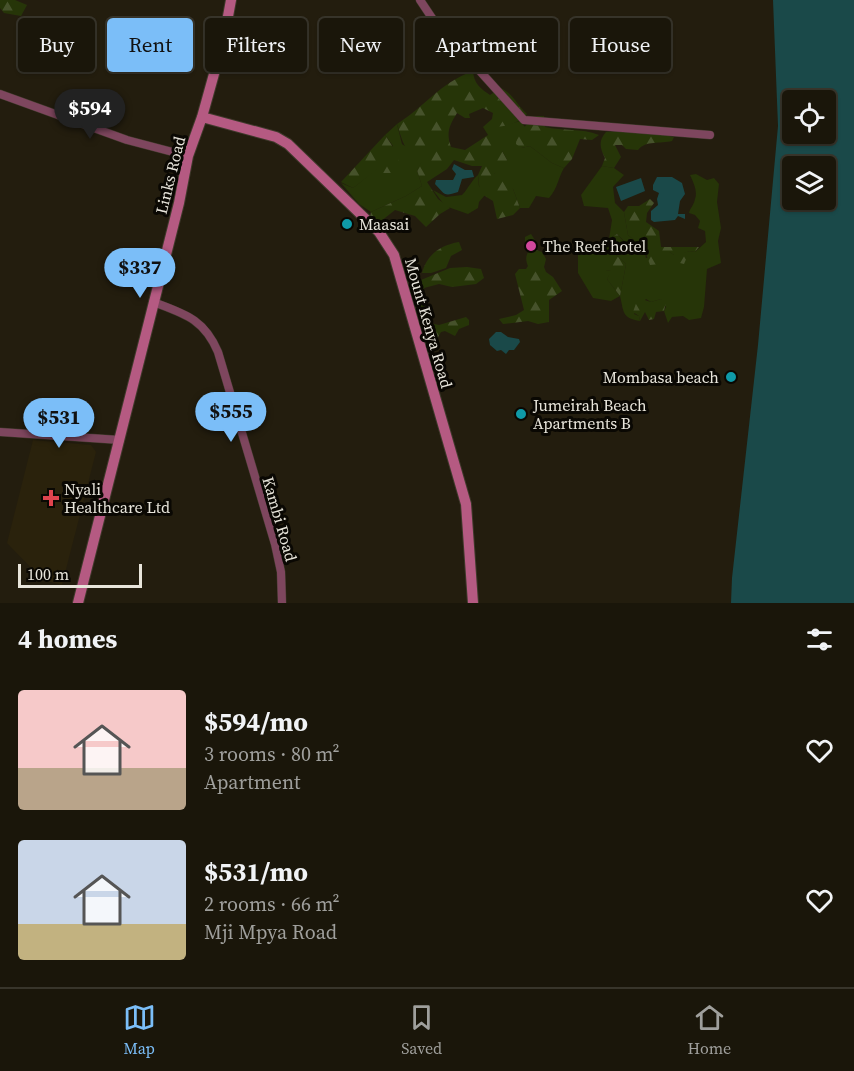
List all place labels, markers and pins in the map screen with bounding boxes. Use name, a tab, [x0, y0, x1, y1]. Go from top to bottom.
pin: $594	[54, 89, 126, 140]
place label: Maasai	[359, 213, 409, 235]
marker: Maasai	[340, 217, 354, 231]
place label: The Reef hotel	[543, 235, 646, 257]
marker: The Reef hotel	[524, 239, 538, 253]
pin: $337	[104, 248, 176, 299]
place label: Mombasa beach	[603, 366, 719, 388]
marker: Mombasa beach	[724, 370, 738, 384]
pin: $555	[195, 392, 267, 443]
place label: Jumeirah Beach Apartments B	[532, 394, 647, 434]
pin: $531	[23, 398, 95, 449]
marker: Jumeirah Beach Apartments B	[514, 407, 528, 421]
place label: Nyali Healthcare Ltd	[64, 478, 170, 518]
marker: Nyali Healthcare Ltd	[42, 489, 60, 507]

